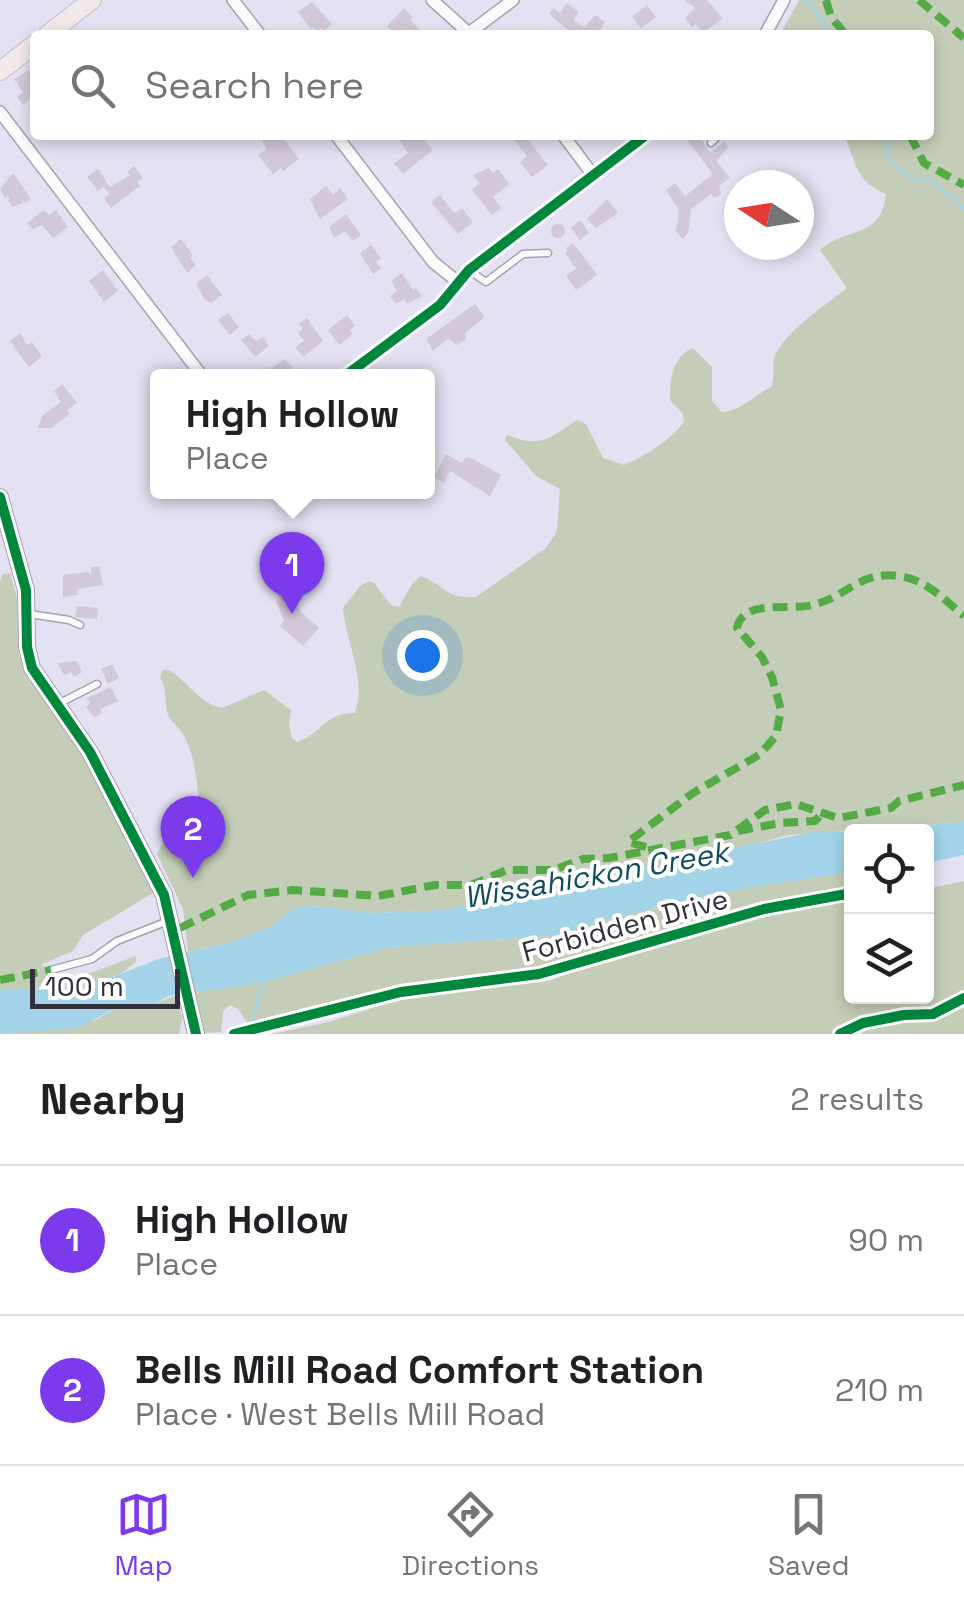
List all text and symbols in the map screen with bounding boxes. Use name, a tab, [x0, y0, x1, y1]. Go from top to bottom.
search box	[30, 30, 934, 140]
icon: search	[65, 58, 120, 113]
text: Search here	[145, 61, 364, 109]
north arrow	[724, 170, 814, 260]
popup	[150, 369, 435, 499]
text: High Hollow	[186, 390, 399, 438]
text: Place	[186, 438, 269, 478]
pin: 1	[260, 532, 324, 614]
your location	[397, 630, 448, 681]
pin: 2	[160, 796, 226, 878]
map controls	[844, 824, 934, 1004]
button: locate	[844, 824, 934, 914]
water label: Wissahickon Creek	[461, 832, 734, 917]
street label: Forbidden Drive	[518, 880, 732, 970]
button: layers	[844, 914, 934, 1004]
scale bar	[30, 964, 180, 1008]
text: 100 m	[45, 968, 124, 1004]
text: Nearby	[40, 1073, 186, 1126]
text: 2 results	[790, 1079, 924, 1119]
text: High Hollow	[135, 1196, 349, 1244]
text: 1	[65, 1220, 80, 1260]
text: 90 m	[848, 1220, 924, 1260]
text: Place	[135, 1244, 218, 1284]
text: Bells Mill Road Comfort Station	[135, 1346, 704, 1394]
text: 2	[63, 1370, 82, 1410]
text: 210 m	[835, 1370, 924, 1410]
text: Place · West Bells Mill Road	[135, 1394, 545, 1434]
tab: Map	[114, 1487, 173, 1583]
tab: Directions	[402, 1487, 539, 1583]
tab: Saved	[768, 1487, 850, 1583]

